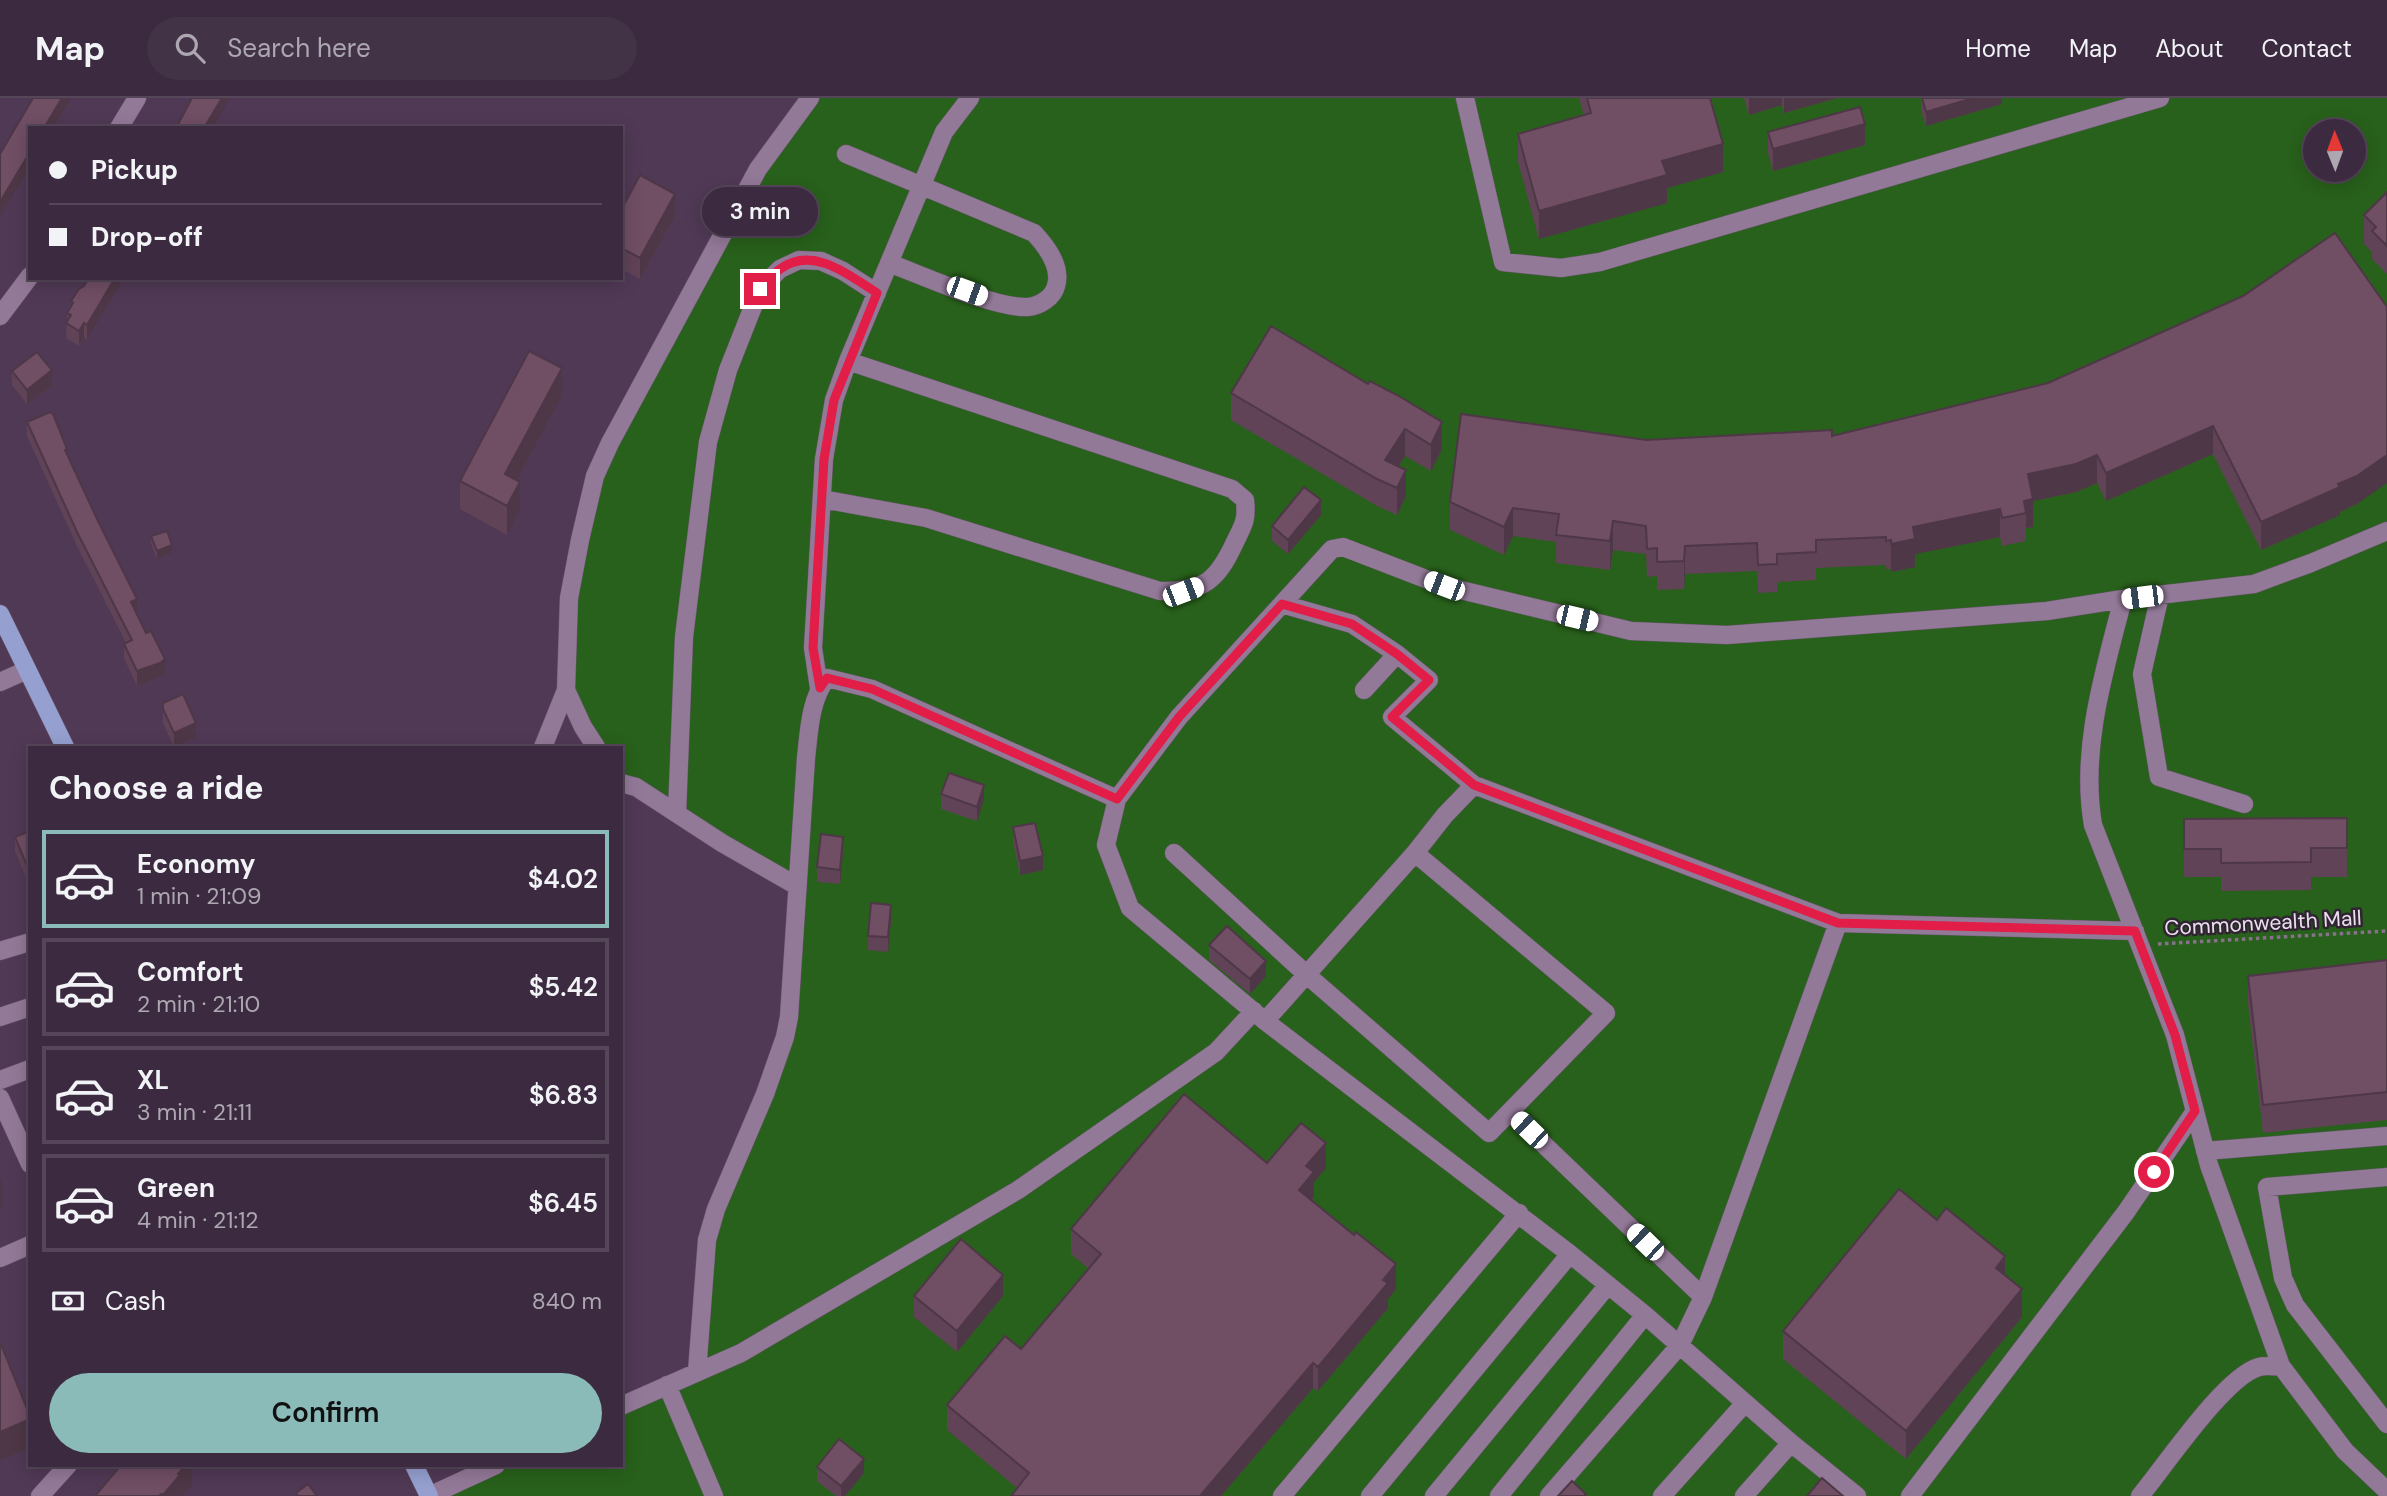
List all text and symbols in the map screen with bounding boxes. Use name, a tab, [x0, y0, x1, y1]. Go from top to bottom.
search box	[147, 17, 637, 80]
text: Map	[35, 27, 105, 70]
icon: search	[171, 29, 209, 67]
text: Search here	[227, 31, 371, 65]
text: Home	[1965, 33, 2031, 64]
text: Map	[2069, 33, 2117, 64]
text: About	[2155, 33, 2224, 64]
text: Contact	[2262, 33, 2352, 64]
north arrow	[2303, 119, 2366, 182]
map controls	[2303, 119, 2366, 182]
text: Pickup	[91, 153, 178, 187]
callout: 3 min	[702, 188, 818, 236]
text: 3 min	[730, 196, 790, 226]
text: Drop-off	[91, 220, 203, 254]
route end	[744, 273, 776, 305]
car	[944, 274, 991, 308]
car	[1421, 569, 1468, 603]
car	[1160, 575, 1207, 609]
car	[2120, 584, 2165, 610]
car	[1555, 603, 1600, 633]
text: Choose a ride	[49, 767, 264, 809]
text: Economy	[137, 847, 255, 881]
icon: car	[53, 848, 116, 911]
text: $4.02	[528, 862, 598, 896]
text: 1 min · 21:09	[137, 881, 262, 911]
street label: Commonwealth Mall	[2164, 904, 2362, 942]
text: Comfort	[137, 955, 243, 989]
icon: car	[53, 956, 116, 1019]
text: $5.42	[529, 970, 598, 1004]
text: 2 min · 21:10	[137, 989, 260, 1019]
text: XL	[137, 1063, 169, 1097]
icon: car	[53, 1064, 116, 1127]
text: $6.83	[529, 1078, 598, 1112]
text: 3 min · 21:11	[137, 1097, 252, 1127]
car	[1507, 1108, 1552, 1152]
route start	[2138, 1156, 2170, 1188]
text: Green	[137, 1171, 215, 1205]
icon: car	[53, 1172, 116, 1235]
text: $6.45	[528, 1186, 598, 1220]
text: 4 min · 21:12	[137, 1205, 259, 1235]
car	[1623, 1220, 1668, 1264]
icon: cash	[49, 1282, 87, 1320]
text: Cash	[105, 1284, 166, 1318]
text: 840 m	[532, 1286, 602, 1316]
button: Confirm	[49, 1373, 602, 1453]

